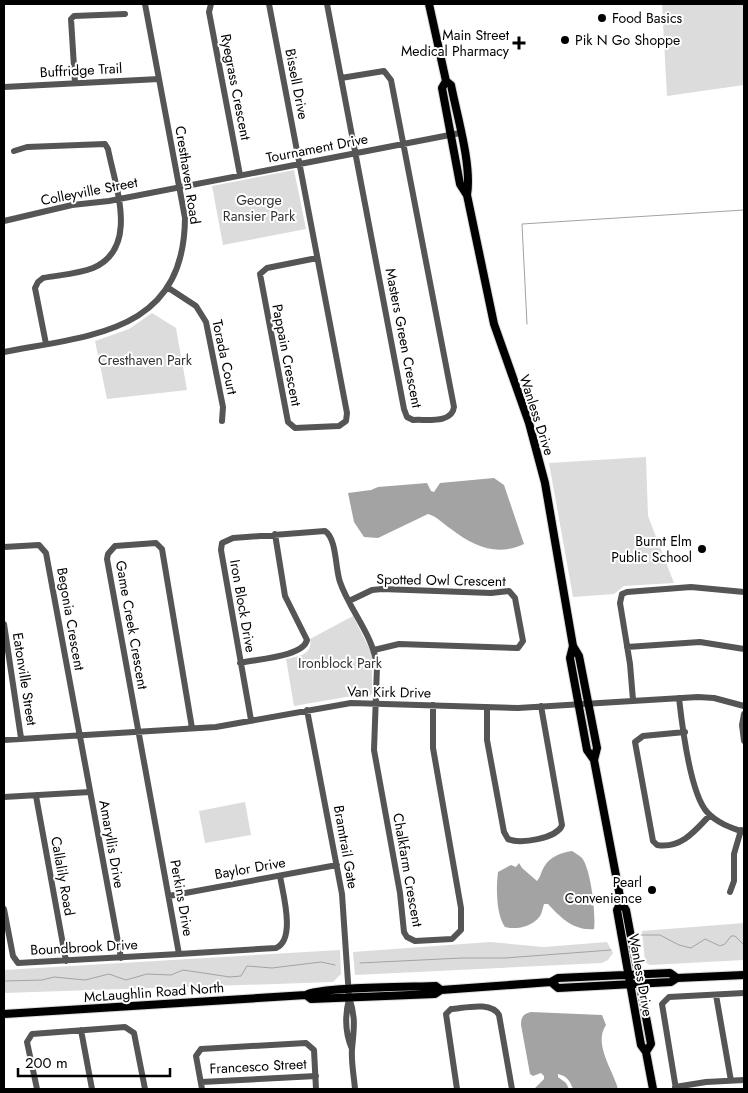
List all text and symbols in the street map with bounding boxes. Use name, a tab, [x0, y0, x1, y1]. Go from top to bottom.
place label: Food Basics	[612, 8, 683, 28]
marker: Food Basics	[596, 12, 608, 24]
place label: Main Street Medical Pharmacy	[401, 25, 510, 61]
place label: Pik N Go Shoppe	[575, 30, 680, 50]
street label: Ryegrass Crescent	[216, 32, 256, 142]
marker: Pik N Go Shoppe	[559, 34, 571, 46]
marker: Main Street Medical Pharmacy	[513, 37, 525, 49]
street label: Bissell Drive	[280, 47, 314, 121]
street label: Buffridge Trail	[39, 58, 123, 82]
street label: Cresthaven Road	[170, 124, 206, 226]
street label: Tournament Drive	[264, 128, 370, 168]
street label: Colleyville Street	[39, 172, 140, 210]
park label: George Ransier Park	[223, 190, 296, 226]
street label: Masters Green Crescent	[381, 266, 427, 410]
street label: Pappain Crescent	[267, 302, 307, 408]
street label: Torada Court	[207, 318, 243, 397]
park label: Cresthaven Park	[98, 350, 193, 370]
street label: Wanless Drive	[515, 372, 559, 458]
place label: Burnt Elm Public School	[611, 531, 692, 567]
marker: Burnt Elm Public School	[696, 543, 708, 555]
street label: Iron Block Drive	[225, 558, 261, 654]
street label: Game Creek Crescent	[111, 559, 153, 692]
street label: Begonia Crescent	[52, 566, 90, 673]
street label: Spotted Owl Crescent	[376, 569, 506, 591]
street label: Eatonville Street	[8, 631, 42, 728]
park label: Ironblock Park	[298, 653, 383, 673]
street label: Van Kirk Drive	[347, 681, 431, 703]
street label: Amaryllis Drive	[94, 798, 130, 890]
street label: Bramtrail Gate	[329, 804, 363, 890]
street label: Chalkfarm Crescent	[388, 811, 428, 929]
street label: Callalily Road	[46, 835, 80, 917]
street label: Baylor Drive	[213, 852, 287, 884]
street label: Perkins Drive	[165, 858, 199, 938]
place label: Pearl Convenience	[565, 872, 642, 908]
marker: Pearl Convenience	[646, 884, 658, 896]
street label: Wanless Drive	[624, 932, 658, 1018]
street label: Boundbrook Drive	[30, 934, 138, 960]
street label: McLaughlin Road North	[83, 977, 225, 1007]
scale bar	[18, 1046, 170, 1078]
text: 200 m	[25, 1052, 68, 1074]
street label: Francesco Street	[209, 1053, 308, 1079]

